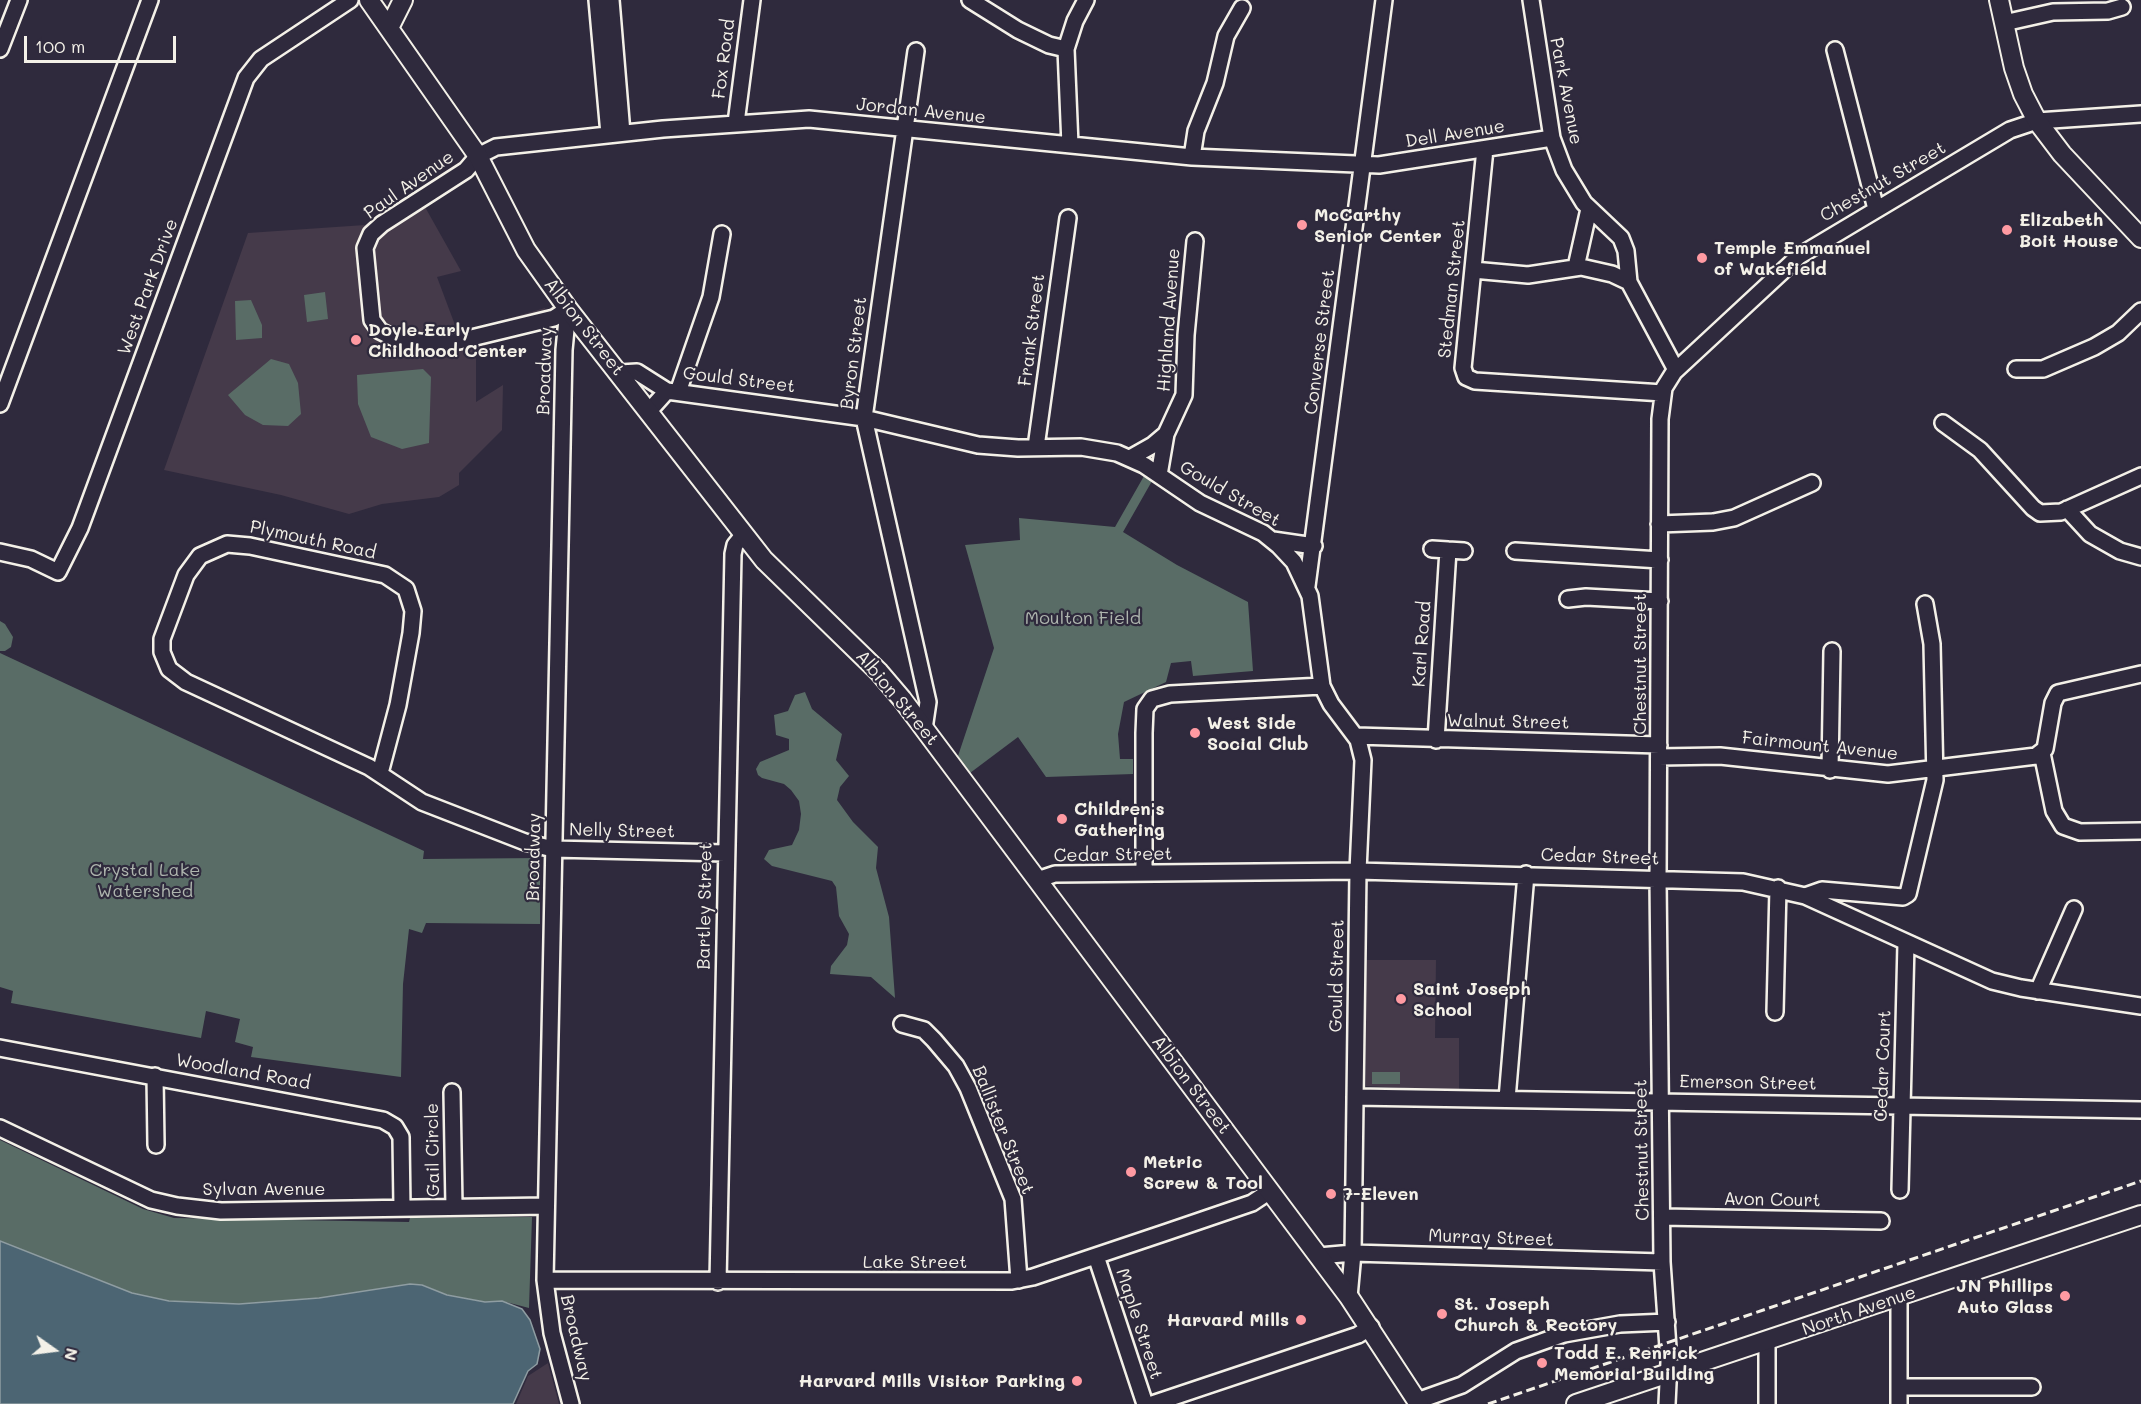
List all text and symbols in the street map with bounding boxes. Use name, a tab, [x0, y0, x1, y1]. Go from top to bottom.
street label: Fox Road	[708, 18, 740, 100]
scale bar	[27, 24, 178, 62]
text: 100 m	[35, 34, 85, 58]
street label: Park Avenue	[1545, 36, 1587, 146]
street label: Jordan Avenue	[855, 93, 987, 129]
street label: Dell Avenue	[1404, 115, 1506, 153]
street label: Chestnut Street	[1816, 137, 1950, 227]
street label: Paul Avenue	[360, 146, 458, 224]
place label: McCarthy Senior Center	[1314, 204, 1442, 246]
place label: Elizabeth Boit House	[2019, 209, 2118, 252]
street label: West Park Drive	[113, 216, 183, 358]
marker: McCarthy Senior Center	[1295, 218, 1309, 232]
street label: Stedman Street	[1434, 219, 1470, 359]
marker: Elizabeth Boit House	[2000, 223, 2014, 237]
place label: Temple Emmanuel of Wakefield	[1714, 237, 1870, 280]
street label: Highland Avenue	[1153, 247, 1185, 393]
marker: Temple Emmanuel of Wakefield	[1695, 251, 1709, 265]
street label: Converse Street	[1300, 268, 1340, 416]
street label: Frank Street	[1014, 273, 1050, 387]
street label: Albion Street	[539, 274, 629, 380]
street label: Byron Street	[836, 295, 872, 411]
place label: Doyle Early Childhood Center	[368, 319, 527, 362]
street label: Broadway	[533, 327, 557, 415]
marker: Doyle Early Childhood Center	[349, 333, 363, 347]
street label: Gould Street	[682, 362, 796, 398]
street label: Gould Street	[1176, 456, 1284, 532]
street label: Plymouth Road	[248, 516, 378, 564]
street label: Chestnut Street	[1629, 593, 1651, 735]
street label: Karl Road	[1408, 600, 1436, 688]
park label: Moulton Field	[1025, 607, 1141, 629]
street label: Albion Street	[851, 646, 943, 750]
street label: Walnut Street	[1447, 710, 1569, 734]
place label: West Side Social Club	[1207, 712, 1308, 754]
marker: West Side Social Club	[1188, 726, 1202, 740]
street label: Fairmount Avenue	[1741, 727, 1899, 765]
place label: Children's Gathering	[1074, 798, 1165, 840]
marker: Children's Gathering	[1055, 812, 1069, 826]
street label: Broadway	[522, 813, 546, 901]
street label: Nelly Street	[569, 819, 675, 843]
street label: Bartley Street	[693, 842, 717, 970]
street label: Cedar Street	[1053, 843, 1173, 867]
street label: Cedar Street	[1540, 844, 1660, 870]
park label: Crystal Lake Watershed	[90, 859, 200, 902]
street label: Gould Street	[1325, 919, 1349, 1033]
place label: Saint Joseph School	[1413, 978, 1531, 1020]
marker: Saint Joseph School	[1394, 992, 1408, 1006]
street label: Cedar Court	[1870, 1010, 1896, 1122]
street label: Albion Street	[1147, 1032, 1235, 1138]
street label: Woodland Road	[174, 1050, 312, 1094]
street label: Ballister Street	[967, 1063, 1039, 1197]
street label: Emerson Street	[1679, 1071, 1817, 1095]
street label: Chestnut Street	[1630, 1079, 1654, 1221]
street label: Gail Circle	[421, 1103, 445, 1197]
place label: Metric Screw & Tool	[1143, 1151, 1263, 1194]
marker: Metric Screw & Tool	[1124, 1165, 1138, 1179]
street label: Sylvan Avenue	[203, 1178, 325, 1200]
place label: 7-Eleven	[1343, 1183, 1419, 1205]
marker: 7-Eleven	[1324, 1187, 1338, 1201]
street label: Avon Court	[1723, 1188, 1821, 1212]
street label: Murray Street	[1428, 1225, 1554, 1251]
street label: Lake Street	[863, 1251, 967, 1273]
street label: Maple Street	[1111, 1266, 1167, 1382]
place label: JN Phillips Auto Glass	[1956, 1275, 2053, 1318]
street label: North Avenue	[1799, 1281, 1919, 1341]
marker: JN Phillips Auto Glass	[2058, 1289, 2072, 1303]
street label: Broadway	[556, 1293, 596, 1383]
place label: St. Joseph Church & Rectory	[1454, 1293, 1617, 1336]
marker: St. Joseph Church & Rectory	[1435, 1307, 1449, 1321]
place label: Harvard Mills	[1167, 1309, 1289, 1331]
marker: Harvard Mills	[1294, 1313, 1308, 1327]
north arrow	[24, 1320, 84, 1380]
place label: Todd E. Renrick Memorial Building	[1554, 1342, 1714, 1384]
text: N	[60, 1346, 84, 1363]
marker: Todd E. Renrick Memorial Building	[1535, 1356, 1549, 1370]
place label: Harvard Mills Visitor Parking	[799, 1370, 1065, 1392]
marker: Harvard Mills Visitor Parking	[1070, 1374, 1084, 1388]

